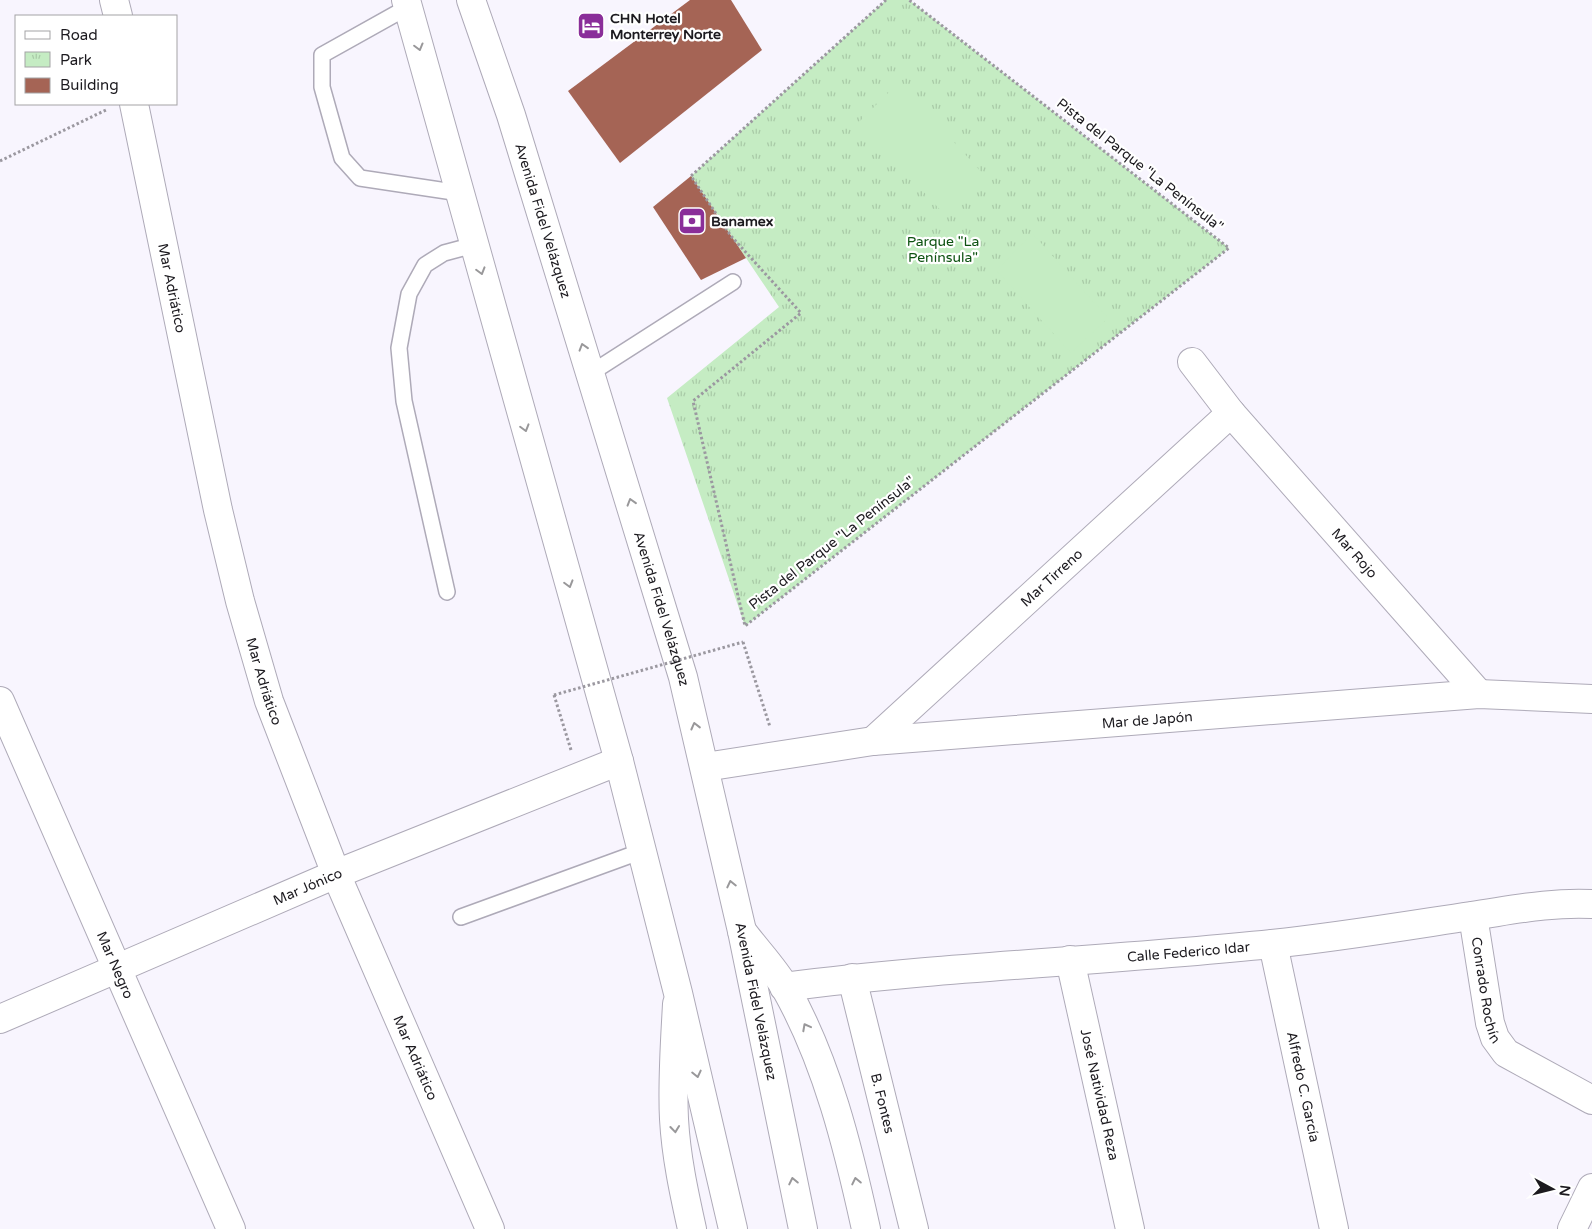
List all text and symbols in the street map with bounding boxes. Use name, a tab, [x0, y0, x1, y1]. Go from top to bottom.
place label: CHN Hotel Monterrey Norte	[610, 10, 721, 43]
hotel icon: CHN Hotel Monterrey Norte	[576, 11, 606, 41]
legend	[15, 15, 178, 105]
text: Road	[60, 26, 98, 44]
one-way arrow	[414, 42, 424, 51]
text: Park	[60, 51, 92, 69]
text: Building	[60, 76, 119, 94]
street label: Pista del Parque "La Península"	[1053, 95, 1227, 235]
street label: Avenida Fidel Velázquez	[512, 141, 575, 300]
bank icon: Banamex	[677, 206, 707, 236]
place label: Banamex	[711, 213, 774, 230]
park label: Parque "La Península"	[907, 233, 979, 266]
street label: Mar Adriático	[155, 242, 190, 334]
one-way arrow	[475, 267, 486, 276]
one-way arrow	[579, 343, 589, 351]
one-way arrow	[520, 423, 530, 431]
street label: Pista del Parque "La Península"	[745, 473, 919, 613]
one-way arrow	[627, 498, 637, 507]
street label: Mar Rojo	[1328, 525, 1381, 582]
street label: Avenida Fidel Velázquez	[630, 529, 693, 688]
street label: Mar Tirreno	[1017, 545, 1086, 610]
one-way arrow	[564, 579, 574, 588]
street label: Mar Adriático	[243, 635, 286, 727]
street label: Mar de Japón	[1101, 708, 1193, 732]
one-way arrow	[690, 721, 701, 730]
street label: Mar Jónico	[271, 864, 345, 909]
one-way arrow	[726, 879, 737, 888]
street label: Avenida Fidel Velázquez	[732, 921, 781, 1082]
street label: Mar Negro	[93, 929, 138, 1001]
street label: Conrado Rochín	[1468, 936, 1505, 1047]
street label: Calle Federico Idar	[1126, 938, 1251, 965]
street label: Mar Adriático	[390, 1013, 442, 1103]
one-way arrow	[802, 1023, 812, 1032]
street label: José Natividad Reza	[1077, 1027, 1123, 1162]
street label: Alfredo C. García	[1283, 1030, 1324, 1144]
one-way arrow	[691, 1070, 702, 1079]
street label: B. Fontes	[867, 1071, 899, 1135]
one-way arrow	[669, 1125, 680, 1133]
north arrow	[1527, 1164, 1577, 1214]
one-way arrow	[788, 1177, 799, 1186]
one-way arrow	[851, 1177, 861, 1186]
text: N	[1555, 1184, 1574, 1197]

